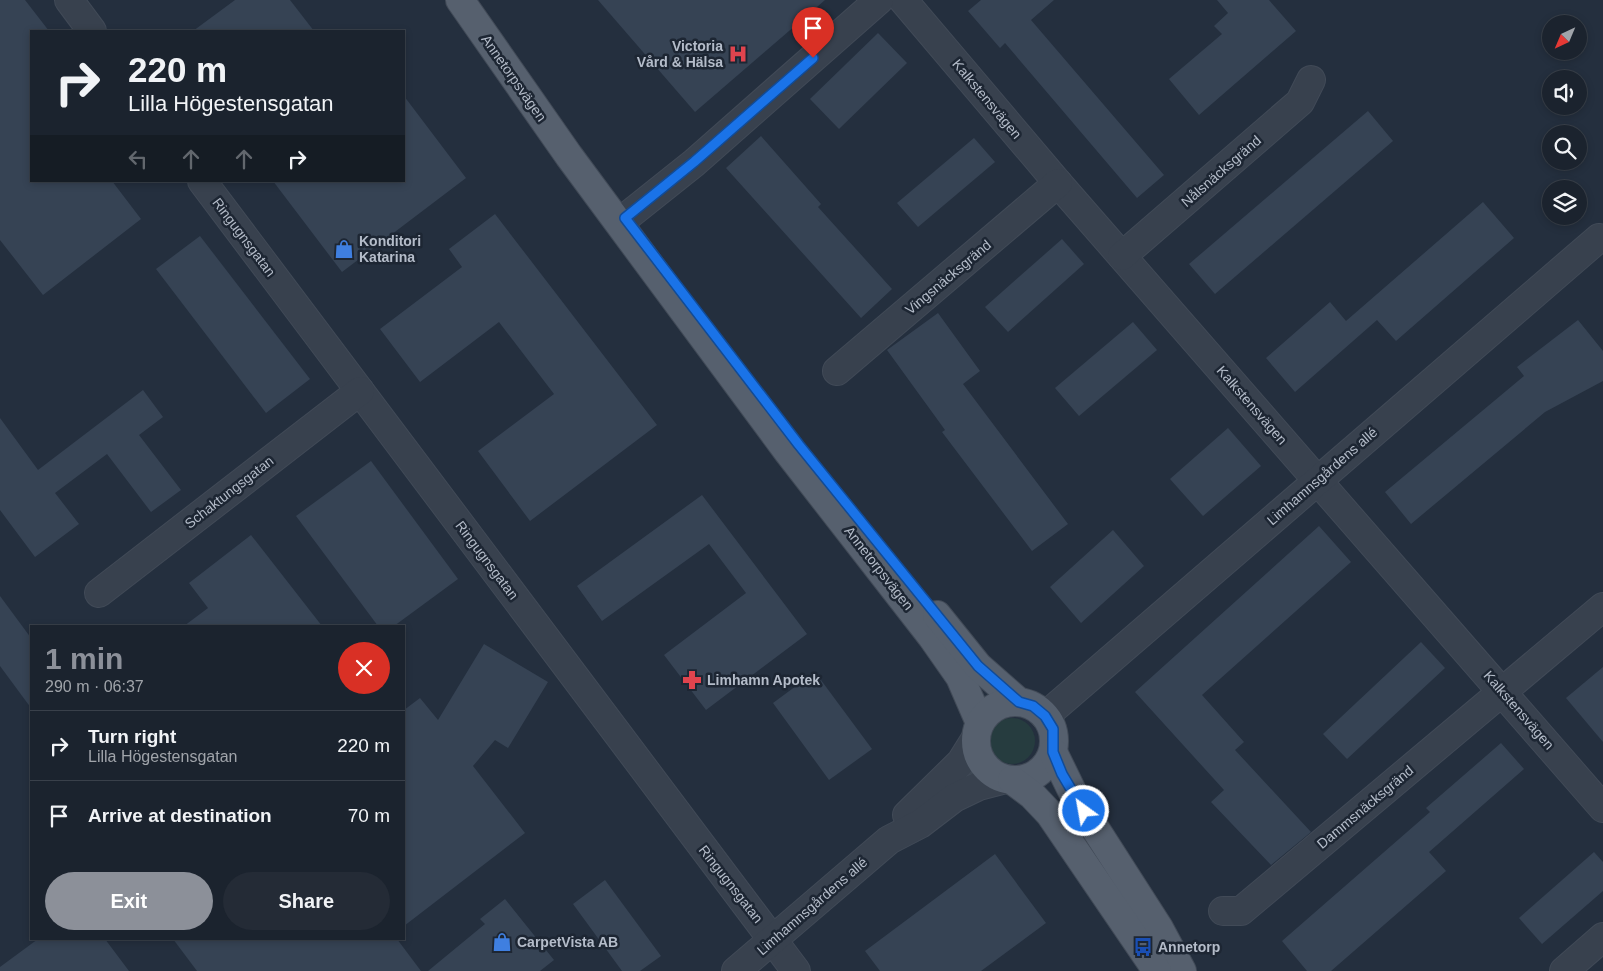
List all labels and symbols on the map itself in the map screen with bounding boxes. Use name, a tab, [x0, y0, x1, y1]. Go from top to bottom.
pin	[792, 7, 834, 58]
north arrow	[1542, 15, 1588, 60]
street label: Annetorpsvägen	[478, 32, 550, 124]
place label: Victoria Vård & Hälsa	[637, 38, 723, 70]
hospital icon: Victoria Vård & Hälsa	[727, 43, 749, 65]
street label: Kalkstensvägen	[949, 56, 1025, 142]
street label: Nålsnäcksgränd	[1178, 132, 1264, 210]
street label: Ringugnsgatan	[209, 195, 279, 279]
place label: Konditori Katarina	[359, 233, 421, 265]
street label: Vingsnäcksgränd	[902, 236, 994, 318]
shop icon: Konditori Katarina	[333, 238, 355, 260]
street label: Kalkstensvägen	[1214, 362, 1290, 448]
street label: Limhamnsgårdens allé	[1264, 424, 1381, 528]
street label: Schaktungsgatan	[181, 452, 277, 532]
street label: Ringugnsgatan	[452, 518, 522, 602]
street label: Annetorpsvägen	[841, 523, 917, 613]
street label: Kalkstensvägen	[1481, 667, 1557, 753]
pharmacy icon: Limhamn Apotek	[681, 669, 703, 691]
place label: Limhamn Apotek	[707, 672, 820, 688]
street label: Dammsnäcksgränd	[1314, 762, 1416, 852]
position arrow	[1057, 784, 1109, 836]
street label: Ringugnsgatan	[696, 842, 766, 926]
street label: Limhamnsgårdens allé	[754, 854, 871, 958]
shop icon: CarpetVista AB	[491, 931, 513, 953]
place label: CarpetVista AB	[517, 934, 618, 950]
bus stop icon: Annetorp	[1132, 936, 1154, 958]
place label: Annetorp	[1158, 939, 1220, 955]

